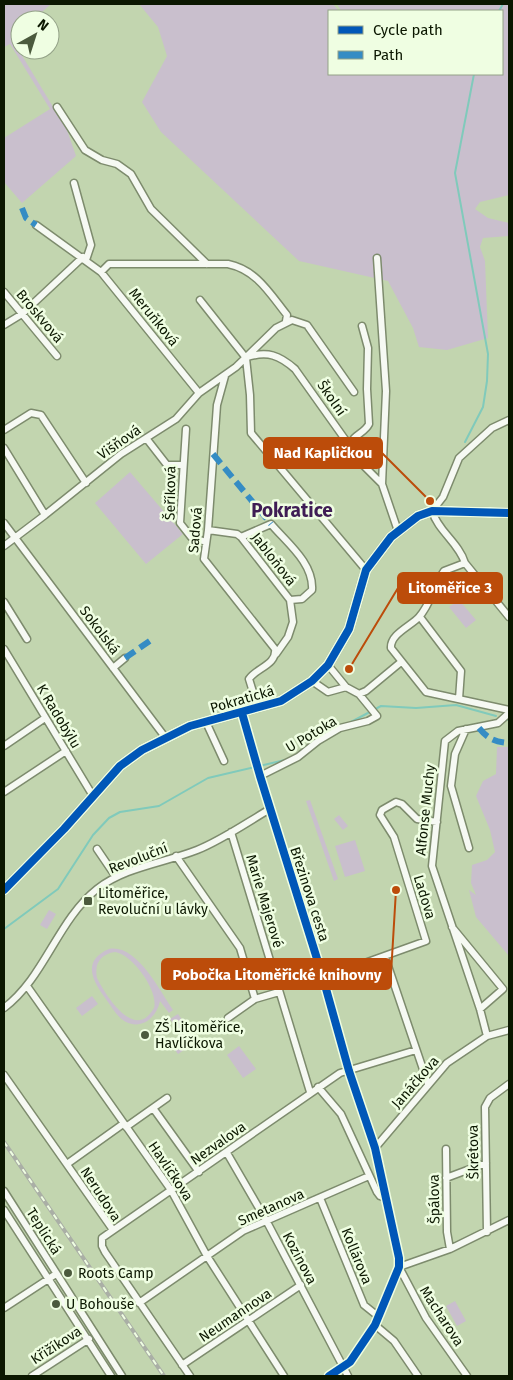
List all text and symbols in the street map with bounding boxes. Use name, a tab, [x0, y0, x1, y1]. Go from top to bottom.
north arrow	[10, 10, 60, 60]
legend	[328, 10, 503, 75]
text: N	[34, 16, 52, 35]
text: Cycle path	[373, 21, 443, 39]
text: Path	[373, 46, 403, 64]
street label: Meruňková	[125, 285, 182, 350]
street label: Broskvová	[12, 286, 67, 347]
street label: Školní	[313, 377, 351, 419]
street label: Višňová	[94, 421, 144, 463]
callout: Nad Kapličkou	[264, 438, 382, 468]
text: Nad Kapličkou	[274, 444, 372, 462]
street label: Šeříková	[161, 466, 179, 520]
district label: Pokratice	[251, 499, 333, 522]
street label: Sadová	[185, 506, 206, 554]
street label: Jabloňová	[248, 529, 300, 589]
callout: Litoměřice 3	[398, 573, 502, 603]
text: Litoměřice 3	[408, 579, 492, 597]
street label: Sokolská	[76, 603, 123, 658]
street label: K Radobýlu	[33, 681, 84, 751]
street label: Pokratická	[208, 682, 276, 717]
street label: U Potoka	[283, 713, 340, 756]
street label: Alfonse Muchy	[412, 763, 439, 857]
street label: Revoluční	[106, 839, 170, 878]
street label: Březinova cesta	[286, 845, 333, 944]
street label: Marie Majerové	[242, 852, 287, 950]
street label: Ladova	[410, 873, 439, 921]
place label: Litoměřice, Revoluční u lávky	[98, 885, 208, 918]
marker: Litoměřice, Revoluční u lávky	[82, 895, 94, 907]
callout: Pobočka Litoměřické knihovny	[162, 959, 391, 989]
text: Pobočka Litoměřické knihovny	[172, 966, 382, 984]
place label: ZŠ Litoměřice, Havlíčkova	[155, 1018, 244, 1052]
marker: ZŠ Litoměřice, Havlíčkova	[139, 1029, 151, 1041]
street label: Janáčkova	[388, 1053, 443, 1112]
street label: Nezvalova	[187, 1118, 249, 1169]
street label: Škrétova	[464, 1125, 482, 1179]
street label: Havlíčkova	[145, 1138, 197, 1204]
street label: Nerudova	[77, 1164, 124, 1225]
street label: Špálova	[425, 1174, 443, 1224]
street label: Smetanova	[236, 1185, 307, 1230]
street label: Teplická	[23, 1205, 64, 1258]
street label: Kollárova	[338, 1225, 376, 1287]
street label: Kozinova	[279, 1229, 320, 1287]
place label: Roots Camp	[78, 1265, 154, 1282]
marker: Roots Camp	[62, 1267, 74, 1279]
street label: Macharova	[416, 1283, 467, 1350]
street label: Neumannova	[196, 1285, 275, 1346]
place label: U Bohouše	[66, 1296, 134, 1313]
marker: U Bohouše	[50, 1298, 62, 1310]
street label: Křižíkova	[28, 1323, 85, 1368]

